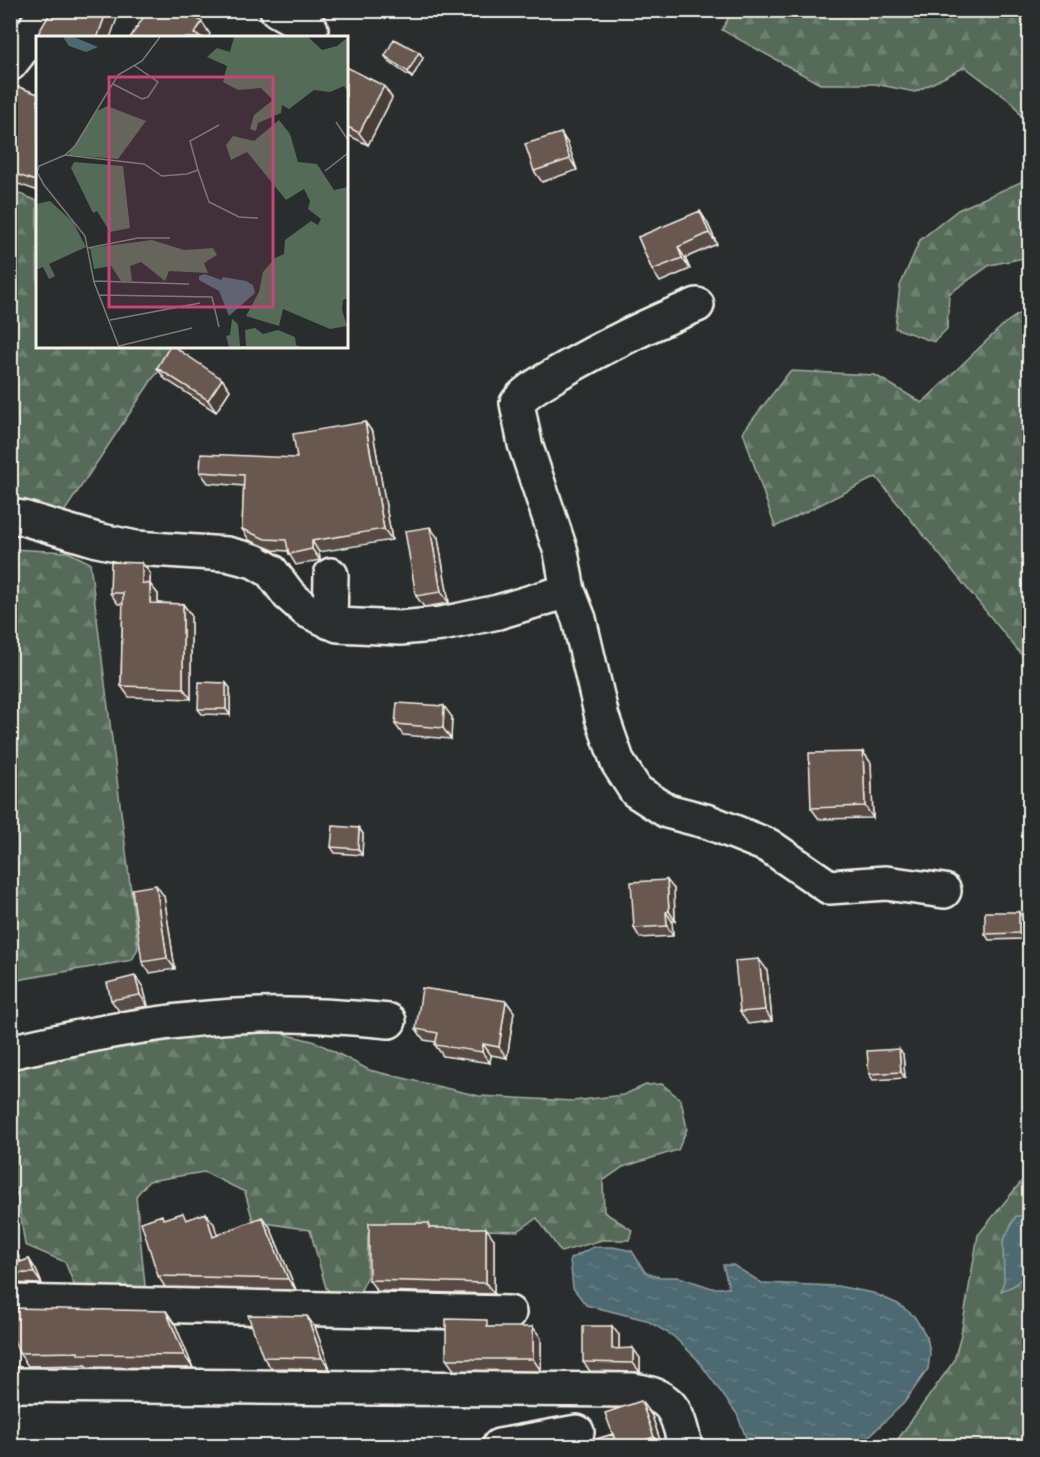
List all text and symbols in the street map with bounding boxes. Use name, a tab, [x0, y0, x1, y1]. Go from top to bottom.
inset map	[36, 36, 348, 348]

